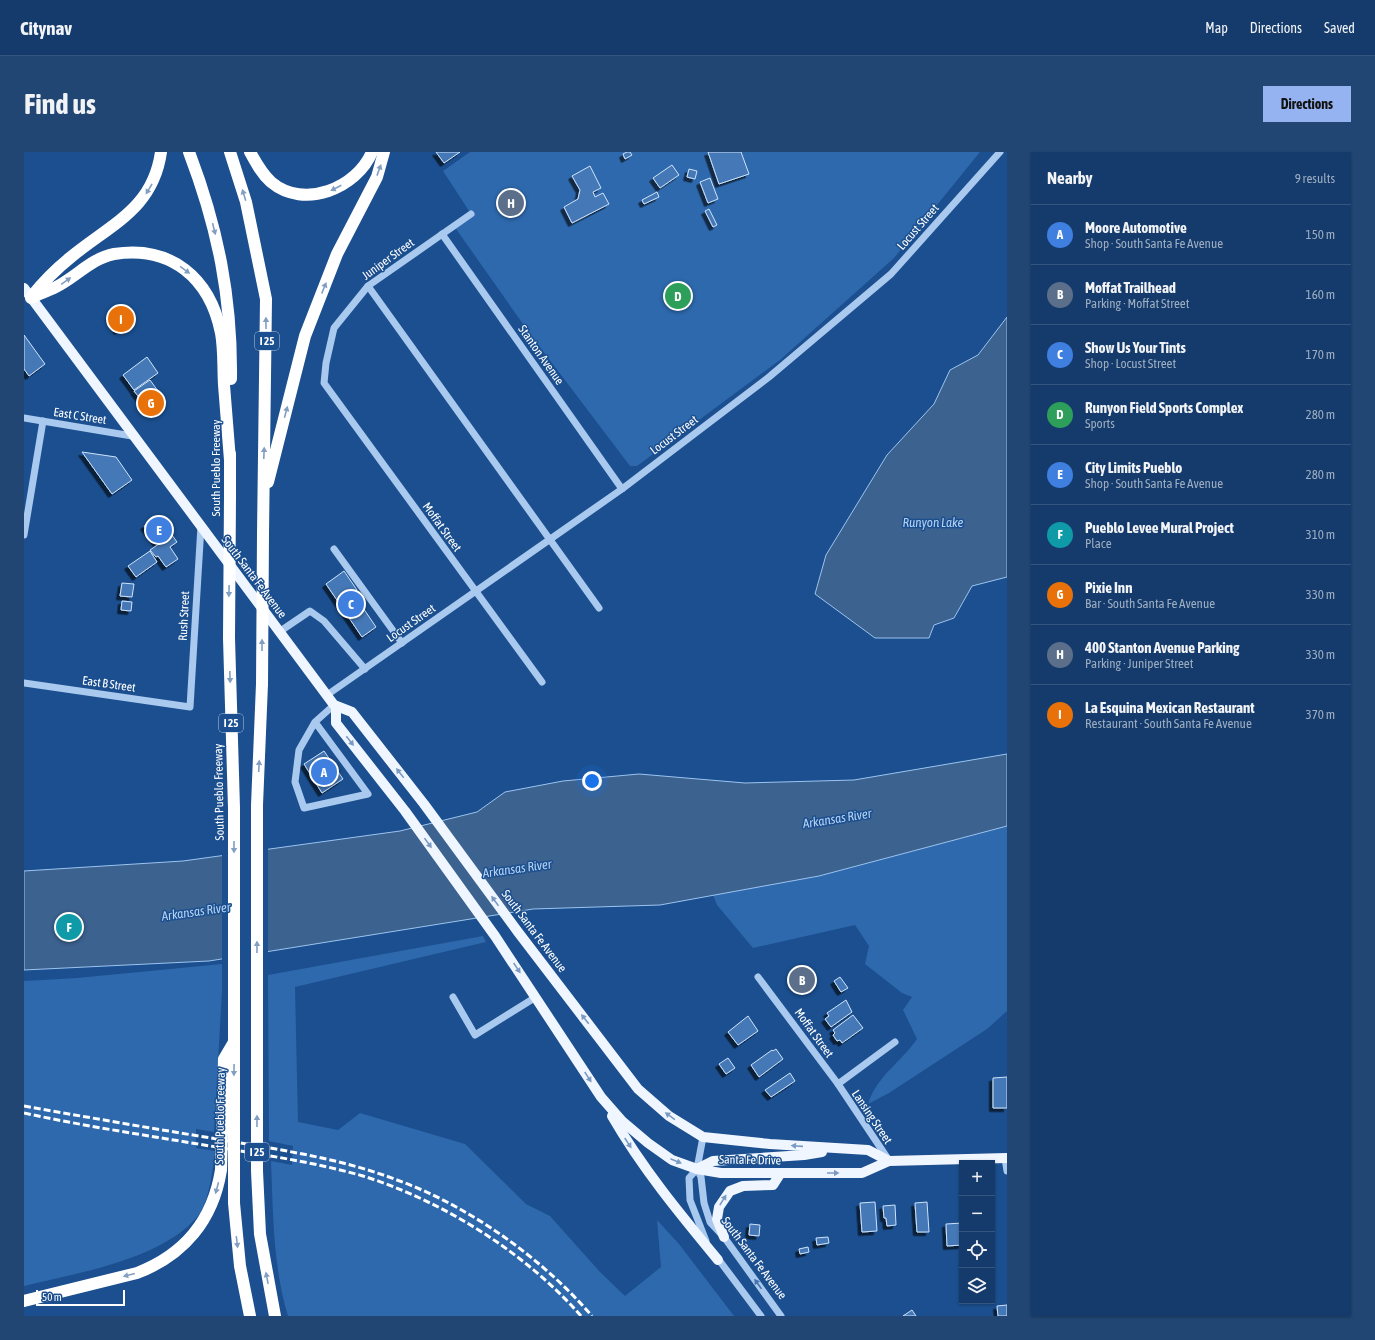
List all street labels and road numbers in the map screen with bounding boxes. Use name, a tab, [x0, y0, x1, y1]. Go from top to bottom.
street label: Locust Street	[894, 201, 942, 253]
street label: Juniper Street	[359, 235, 417, 283]
street label: Stanton Avenue	[515, 322, 567, 388]
road number: I 25	[255, 332, 279, 350]
street label: East C Street	[53, 405, 108, 427]
street label: Locust Street	[647, 412, 701, 457]
street label: South Pueblo Freeway	[209, 419, 223, 516]
street label: Moffat Street	[420, 500, 465, 555]
street label: South Santa Fe Avenue	[218, 533, 290, 621]
street label: Rush Street	[176, 590, 192, 641]
street label: Locust Street	[384, 601, 438, 645]
street label: East B Street	[81, 673, 137, 695]
road number: I 25	[219, 714, 243, 732]
street label: South Pueblo Freeway	[211, 743, 227, 841]
street label: South Santa Fe Avenue	[498, 887, 570, 975]
street label: Moffat Street	[792, 1006, 837, 1061]
street label: South Pueblo Freeway	[212, 1067, 228, 1165]
street label: Lansing Street	[849, 1087, 895, 1147]
road number: I 25	[245, 1143, 269, 1161]
street label: Santa Fe Drive	[719, 1152, 781, 1168]
street label: South Santa Fe Avenue	[718, 1214, 790, 1302]

